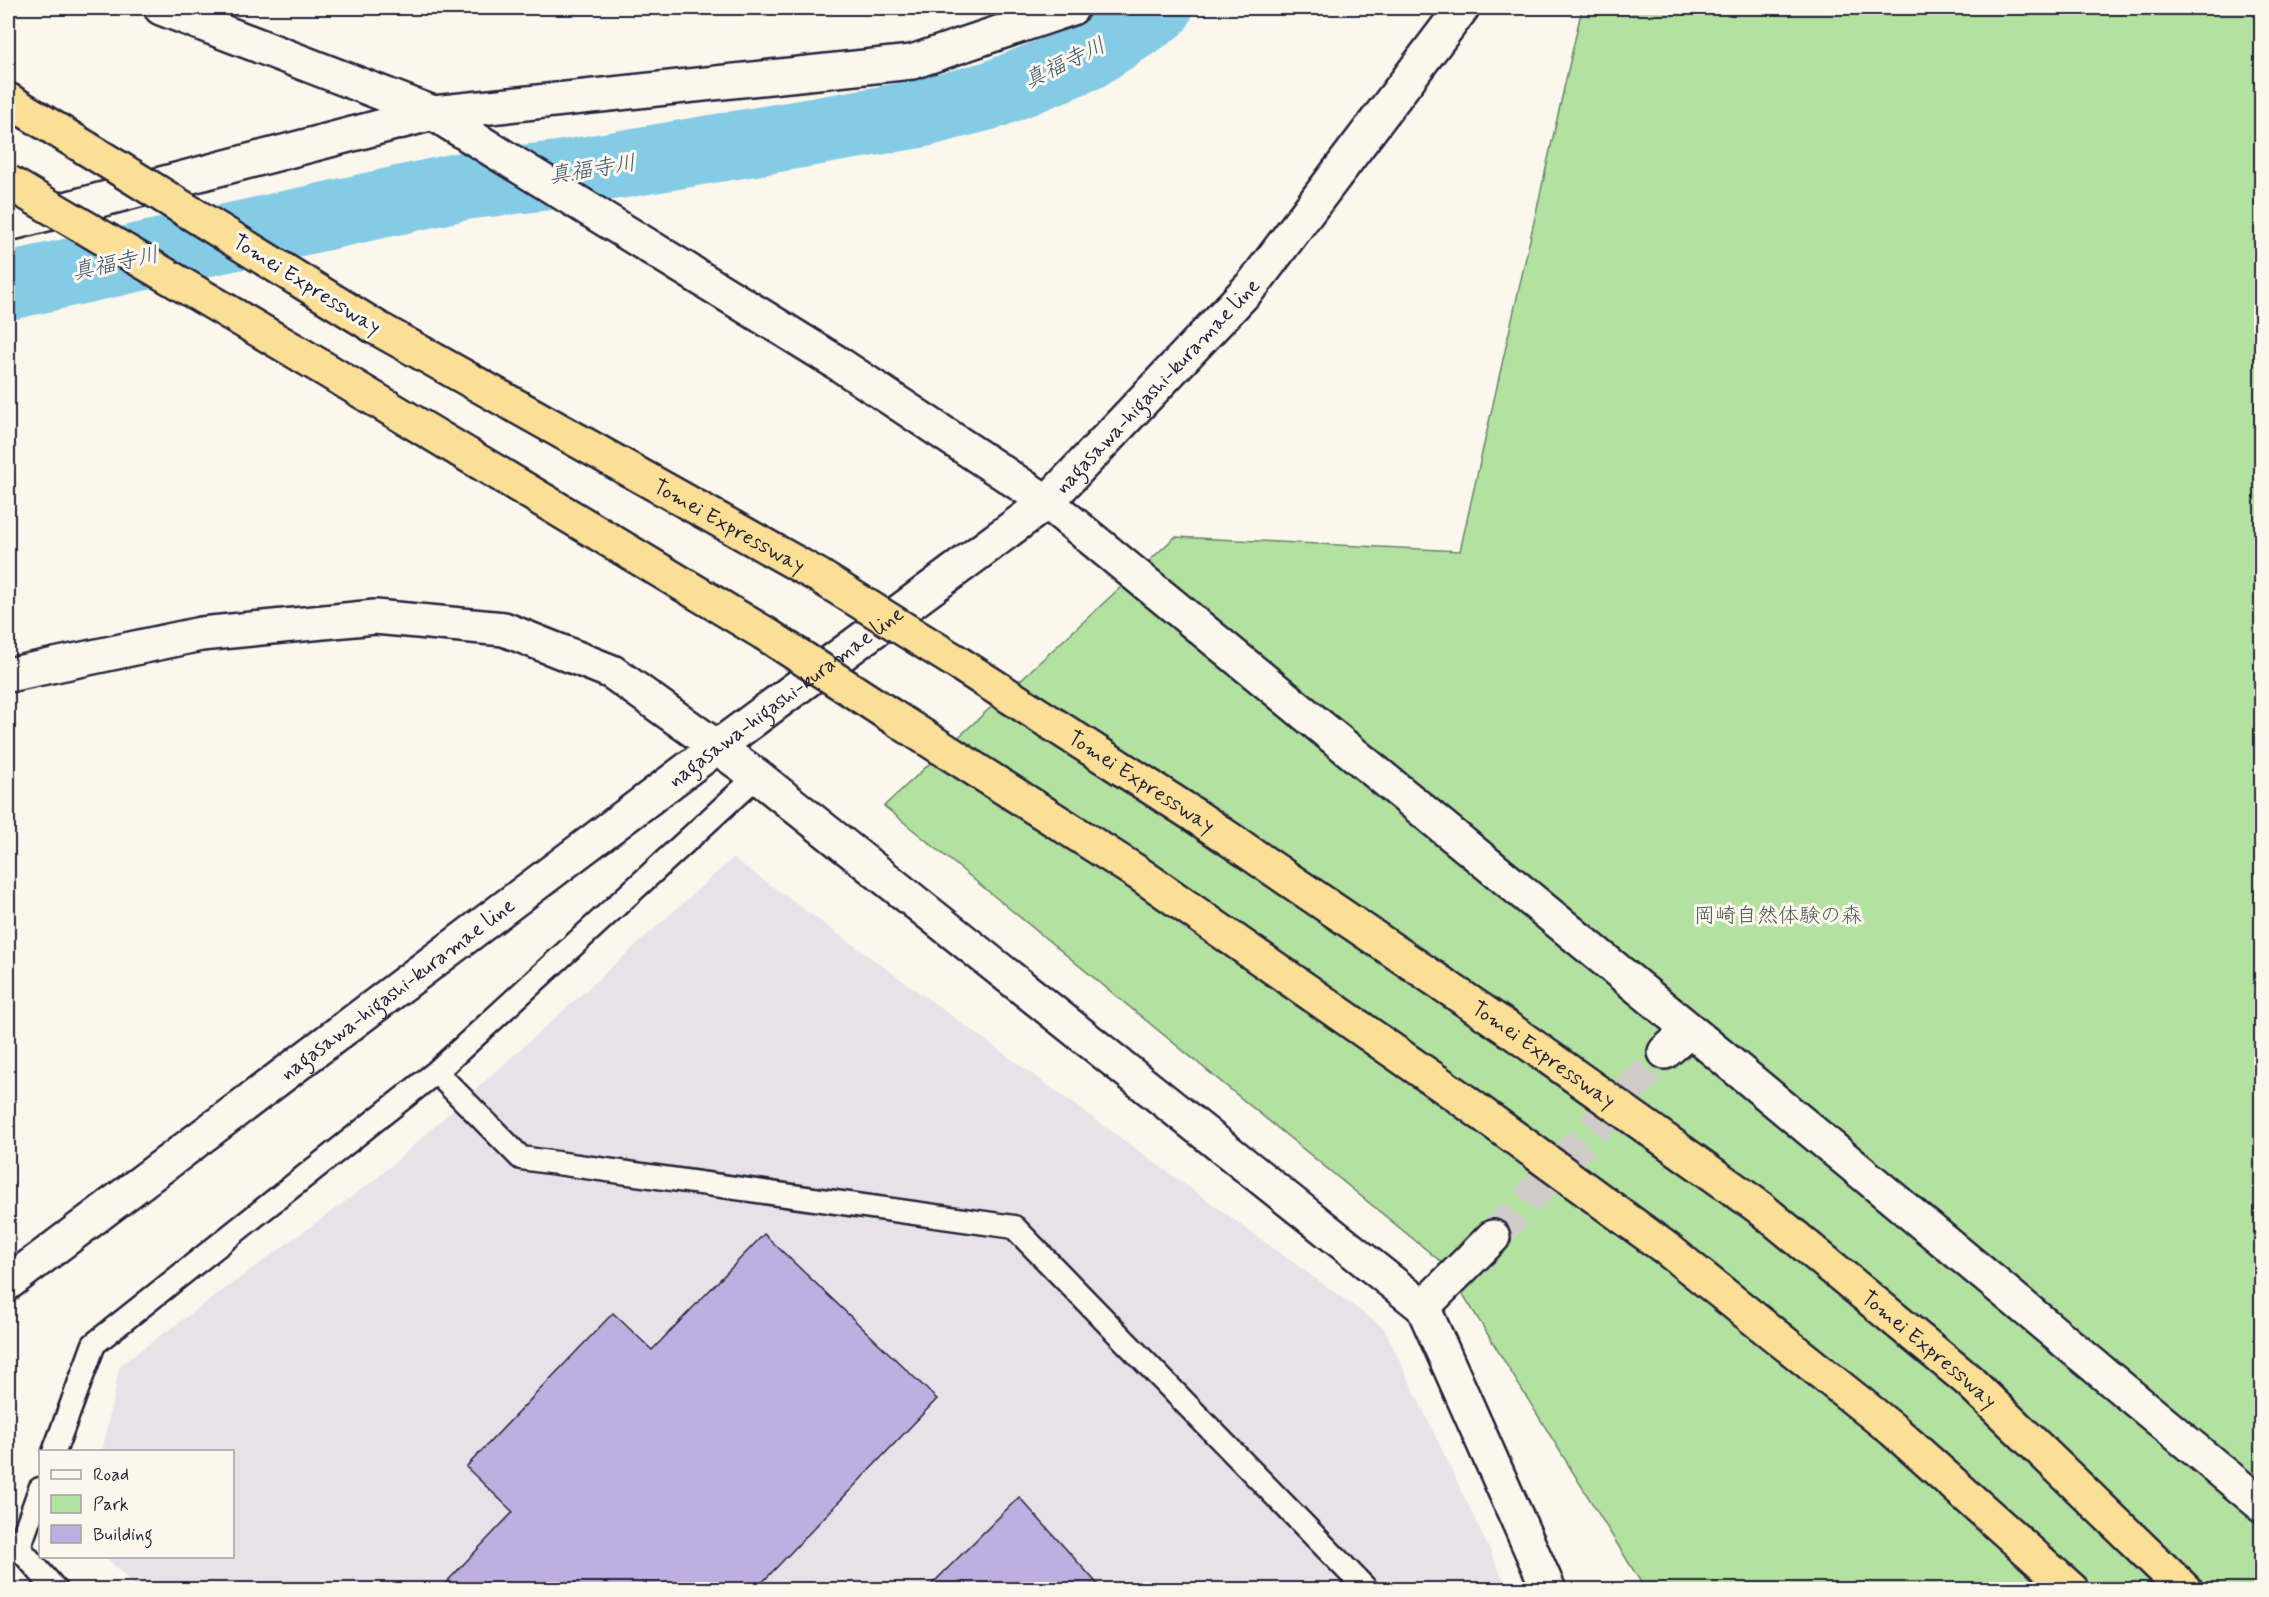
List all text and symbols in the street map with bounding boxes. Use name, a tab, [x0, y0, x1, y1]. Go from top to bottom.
water label: 真福寺川	[1019, 32, 1111, 96]
water label: 真福寺川	[547, 149, 638, 191]
street label: Tomei Expressway	[227, 228, 386, 342]
water label: 真福寺川	[69, 241, 161, 287]
street label: nagasawa-higashi-kuramae line	[1049, 272, 1266, 500]
street label: Tomei Expressway	[648, 473, 810, 580]
street label: nagasawa-higashi-kuramae line	[663, 600, 909, 794]
street label: Tomei Expressway	[1062, 724, 1220, 840]
street label: nagasawa-higashi-kuramae line	[275, 892, 521, 1087]
park label: 岡崎自然体験の森	[1694, 902, 1862, 930]
street label: Tomei Expressway	[1466, 995, 1621, 1115]
street label: Tomei Expressway	[1855, 1284, 2003, 1416]
legend	[39, 1450, 234, 1558]
text: Road	[93, 1463, 129, 1487]
text: Park	[93, 1493, 129, 1517]
text: Building	[93, 1523, 153, 1549]

